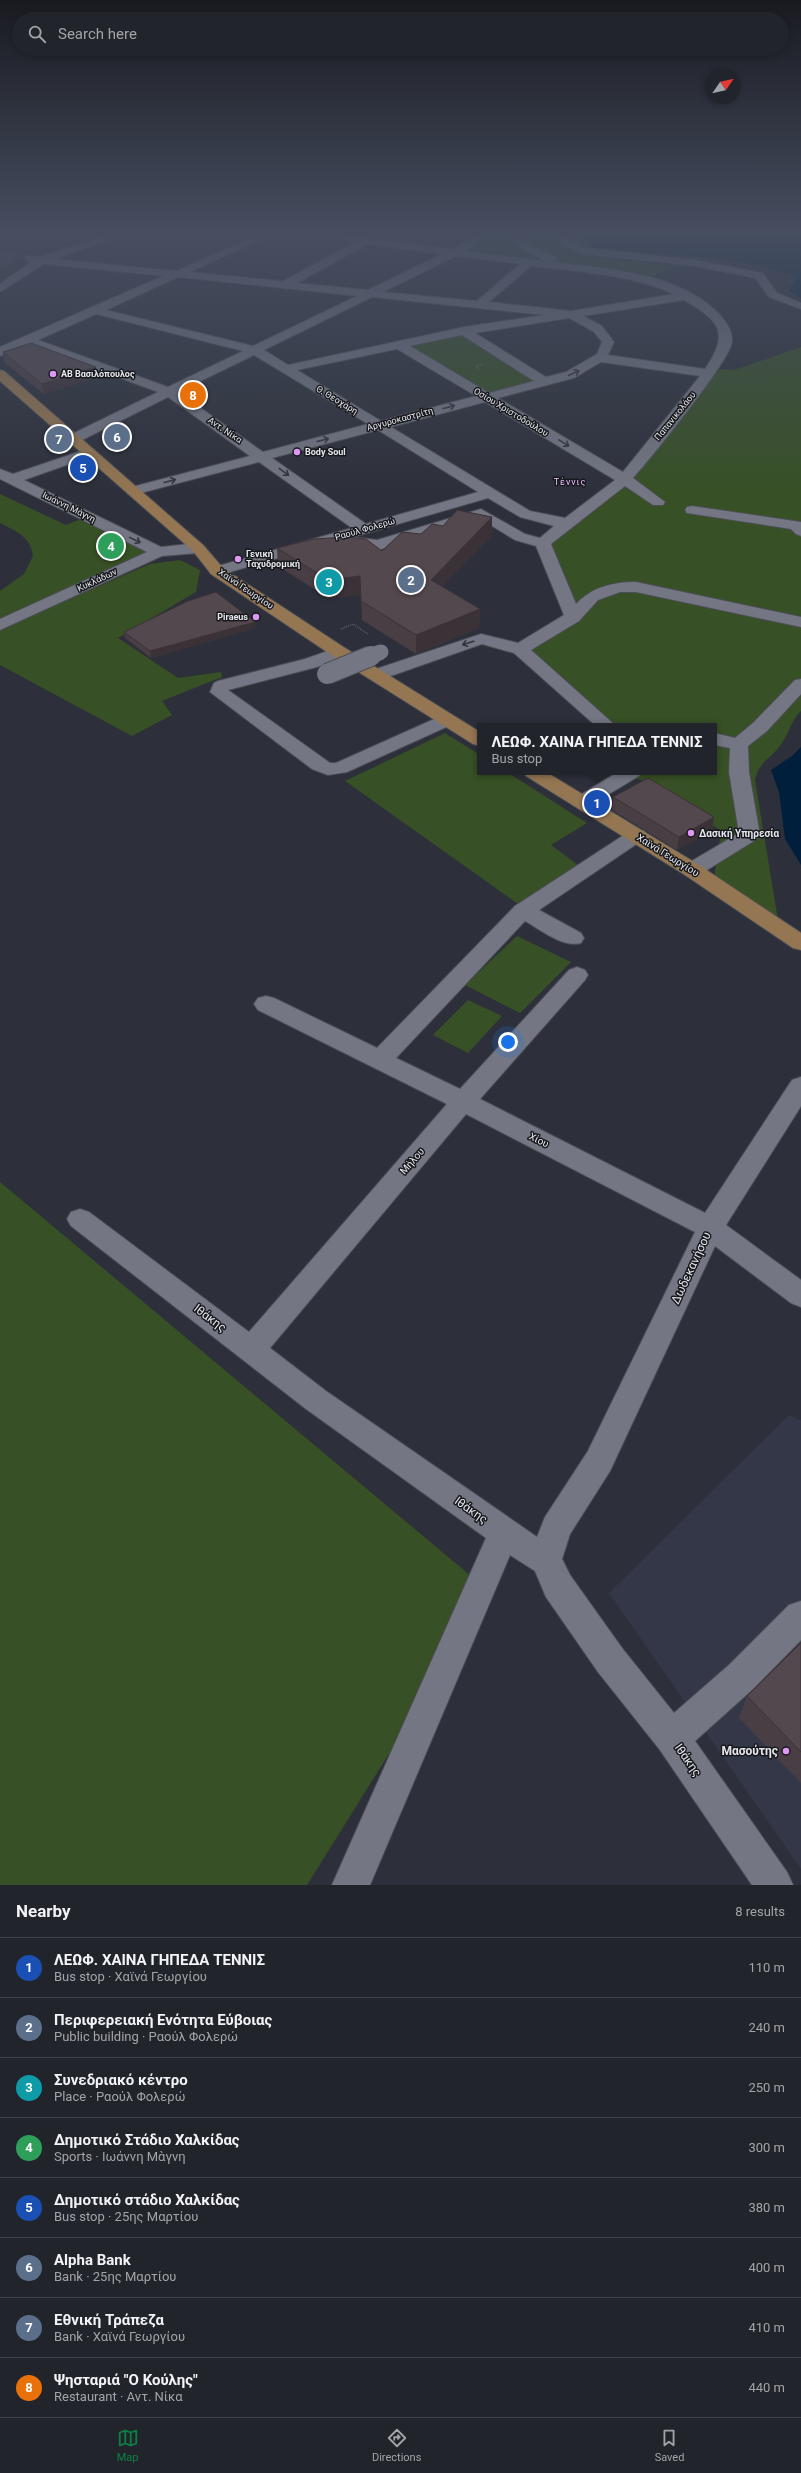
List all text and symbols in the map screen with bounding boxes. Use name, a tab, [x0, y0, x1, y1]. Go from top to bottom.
search box	[12, 12, 789, 56]
icon: search	[26, 23, 48, 45]
text: Search here	[58, 25, 137, 43]
north arrow	[705, 68, 741, 104]
marker: ΑΒ Βασιλόπουλος	[48, 369, 58, 379]
place label: ΑΒ Βασιλόπουλος	[61, 369, 135, 379]
one-way arrow	[568, 369, 580, 376]
pin: 8	[180, 380, 206, 410]
street label: Θ. Θεοχάρη	[314, 384, 360, 416]
street label: Οσίου Χριστοδούλου	[472, 386, 550, 438]
street label: Παπανικολάου	[652, 390, 698, 442]
one-way arrow	[442, 402, 455, 410]
street label: Αργυροκαστρίτη	[366, 405, 434, 433]
street label: Αντ. Νίκα	[206, 415, 245, 445]
pin: 6	[104, 422, 130, 452]
pin: 7	[46, 424, 72, 454]
one-way arrow	[316, 435, 329, 443]
one-way arrow	[558, 439, 569, 447]
marker: Body Soul	[292, 447, 302, 457]
place label: Body Soul	[305, 447, 346, 457]
pin: 5	[70, 453, 96, 483]
one-way arrow	[278, 467, 289, 476]
one-way arrow	[164, 476, 177, 484]
district label: Τέννις	[554, 477, 586, 487]
street label: Ιωάννη Μὰγνη	[41, 490, 97, 524]
street label: Ραούλ Φολερώ	[334, 516, 396, 542]
pin: 4	[98, 531, 124, 561]
one-way arrow	[129, 536, 141, 544]
place label: Γενική Ταχυδρομική	[246, 549, 300, 570]
marker: Γενική Ταχυδρομική	[233, 554, 243, 564]
pin: 2	[398, 565, 424, 595]
street label: Κυκλάδων	[76, 566, 119, 593]
street label: Χαϊνά Γεωργίου	[217, 567, 275, 611]
pin: 3	[316, 567, 342, 597]
place label: Piraeus	[217, 612, 248, 622]
marker: Piraeus	[251, 612, 261, 622]
one-way arrow	[463, 640, 475, 648]
popup	[477, 723, 717, 775]
text: ΛΕΩΦ. ΧΑΙΝΑ ΓΗΠΕΔΑ ΤΕΝΝΙΣ	[492, 733, 702, 751]
text: Bus stop	[492, 751, 542, 766]
pin: 1	[584, 788, 610, 818]
marker: Δασική Υπηρεσία	[686, 828, 696, 838]
place label: Δασική Υπηρεσία	[699, 828, 780, 839]
street label: Χαϊνά Γεωργίου	[635, 832, 701, 878]
your location	[498, 1032, 518, 1052]
street label: Χίου	[527, 1130, 551, 1150]
street label: Μήλου	[398, 1146, 426, 1176]
street label: Δωδεκανήσου	[668, 1230, 714, 1306]
street label: Ιθάκης	[191, 1301, 229, 1335]
street label: Ιθάκης	[452, 1494, 490, 1526]
street label: Ιθάκης	[672, 1741, 704, 1779]
place label: Μασούτης	[721, 1744, 778, 1758]
marker: Μασούτης	[781, 1746, 791, 1756]
text: Nearby	[16, 1901, 71, 1921]
text: 8 results	[735, 1904, 785, 1919]
text: ΛΕΩΦ. ΧΑΙΝΑ ΓΗΠΕΔΑ ΤΕΝΝΙΣ	[54, 1951, 265, 1969]
text: 1	[25, 1960, 33, 1975]
text: 110 m	[748, 1960, 785, 1975]
text: Bus stop · Χαϊνά Γεωργίου	[54, 1969, 207, 1984]
text: Περιφερειακή Ενότητα Εύβοιας	[54, 2011, 272, 2029]
text: 2	[25, 2020, 33, 2035]
text: 240 m	[748, 2020, 785, 2035]
text: Public building · Ραούλ Φολερώ	[54, 2029, 238, 2044]
text: Συνεδριακό κέντρο	[54, 2071, 188, 2089]
text: 3	[25, 2080, 33, 2095]
text: 250 m	[748, 2080, 785, 2095]
text: Place · Ραούλ Φολερώ	[54, 2089, 185, 2104]
text: Δημοτικό Στάδιο Χαλκίδας	[54, 2131, 240, 2149]
text: 4	[25, 2140, 33, 2155]
text: 300 m	[748, 2140, 785, 2155]
text: Sports · Ιωάννη Μὰγνη	[54, 2149, 186, 2164]
text: Δημοτικό στάδιο Χαλκίδας	[54, 2191, 240, 2209]
text: 5	[25, 2200, 33, 2215]
text: 380 m	[748, 2200, 785, 2215]
text: Bus stop · 25ης Μαρτίου	[54, 2209, 198, 2224]
text: Alpha Bank	[54, 2251, 131, 2269]
text: 6	[25, 2260, 33, 2275]
text: 400 m	[748, 2260, 785, 2275]
text: Bank · 25ης Μαρτίου	[54, 2269, 176, 2284]
text: Εθνική Τράπεζα	[54, 2311, 164, 2329]
text: 7	[25, 2320, 33, 2335]
text: 410 m	[748, 2320, 785, 2335]
text: Bank · Χαϊνά Γεωργίου	[54, 2329, 185, 2344]
text: Ψησταριά "Ο Κούλης"	[54, 2371, 198, 2389]
text: 8	[25, 2380, 33, 2395]
text: 440 m	[748, 2380, 785, 2395]
text: Restaurant · Αντ. Νίκα	[54, 2389, 183, 2404]
tab: Map	[117, 2427, 139, 2464]
tab: Directions	[372, 2427, 421, 2464]
tab: Saved	[655, 2427, 684, 2464]

